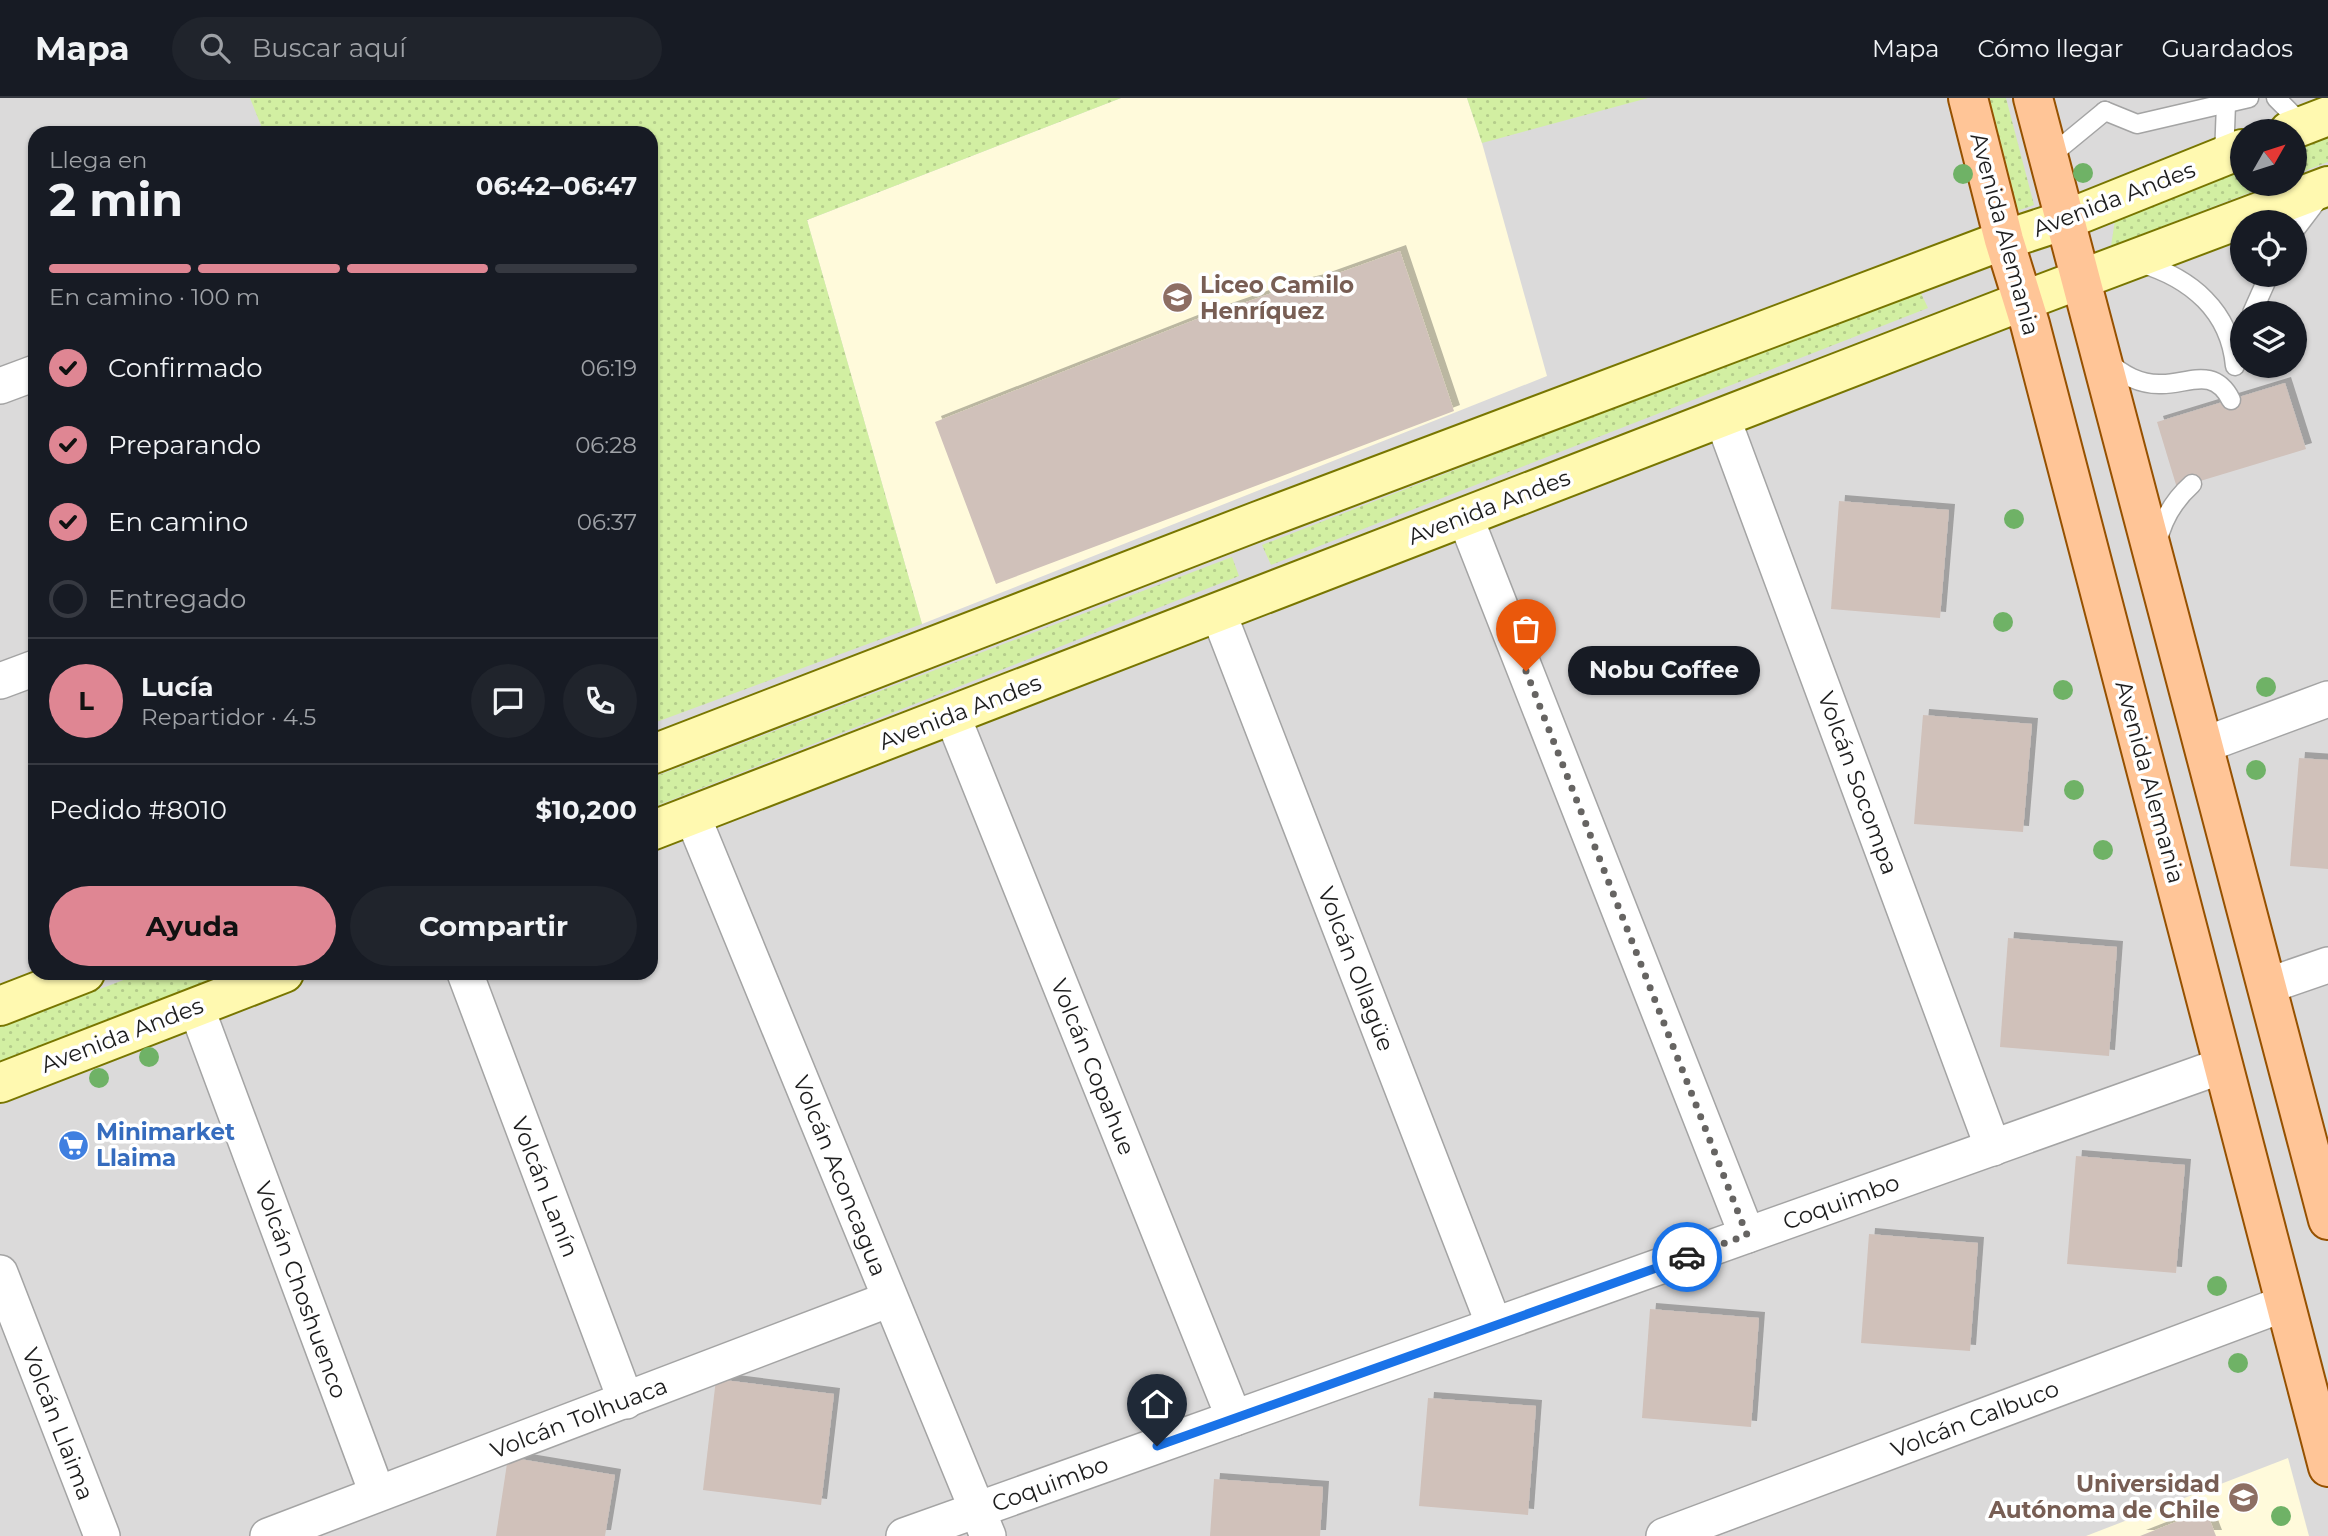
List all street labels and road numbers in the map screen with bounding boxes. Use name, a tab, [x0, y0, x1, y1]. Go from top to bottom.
street label: Avenida Alemania	[1964, 130, 2046, 338]
street label: Avenida Andes	[2029, 155, 2199, 243]
street label: Avenida Andes	[1404, 463, 1574, 551]
street label: Avenida Andes	[875, 668, 1045, 756]
street label: Avenida Alemania	[2109, 678, 2191, 886]
street label: Volcán Socompa	[1812, 688, 1904, 878]
street label: Volcán Ollagüe	[1312, 883, 1400, 1055]
street label: Volcán Copahue	[1045, 975, 1141, 1159]
street label: Avenida Andes	[37, 991, 207, 1079]
street label: Volcán Aconcagua	[787, 1072, 893, 1280]
street label: Volcán Lanín	[505, 1113, 585, 1261]
street label: Coquimbo	[1779, 1168, 1903, 1236]
street label: Volcán Choshuenco	[249, 1178, 353, 1402]
street label: Volcán Llaima	[16, 1344, 100, 1504]
street label: Volcán Tolhuaca	[487, 1371, 671, 1465]
street label: Volcán Calbuco	[1887, 1374, 2063, 1464]
street label: Coquimbo	[988, 1450, 1112, 1518]

